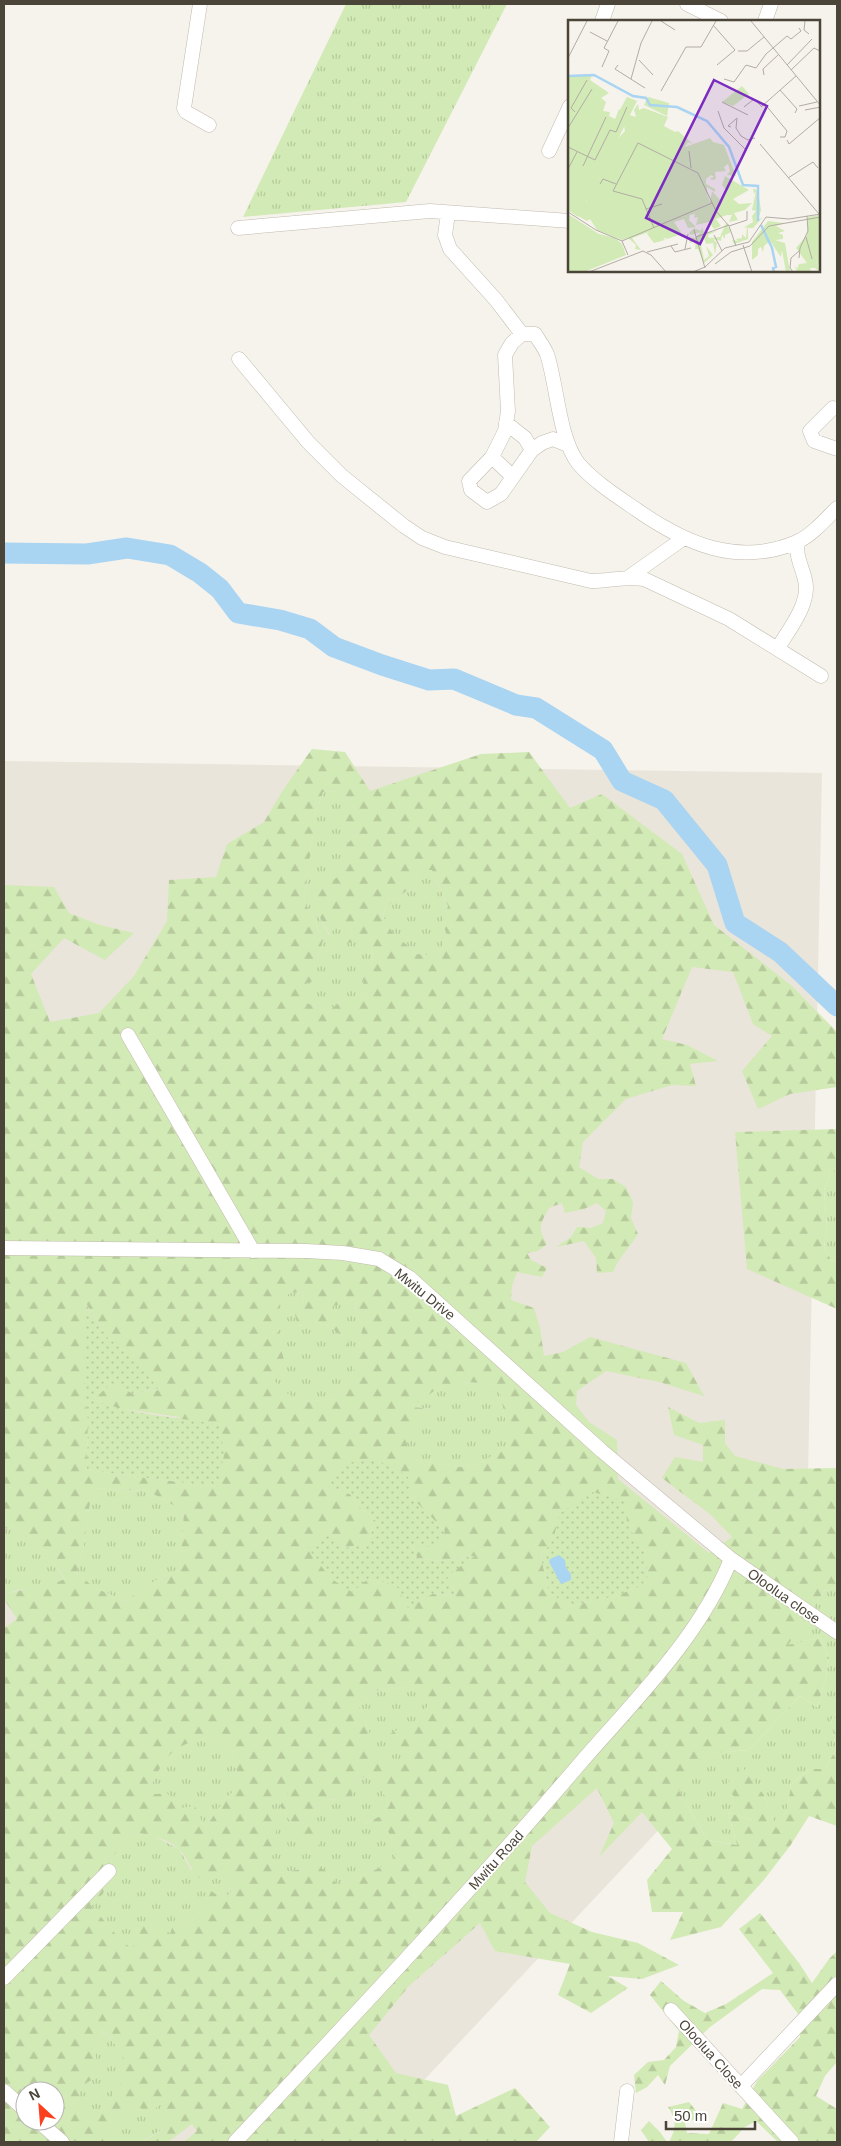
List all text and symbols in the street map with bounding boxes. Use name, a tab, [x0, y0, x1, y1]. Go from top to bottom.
inset map	[568, 20, 821, 272]
street label: Mwitu Drive	[392, 1265, 459, 1323]
street label: Oloolua close	[745, 1565, 824, 1627]
street label: Mwitu Road	[465, 1827, 527, 1893]
street label: Oloolua Close	[676, 2016, 747, 2092]
north arrow	[15, 2081, 65, 2131]
text: N	[26, 2085, 42, 2104]
scale bar	[666, 2098, 755, 2130]
text: 50 m	[674, 2107, 707, 2124]

